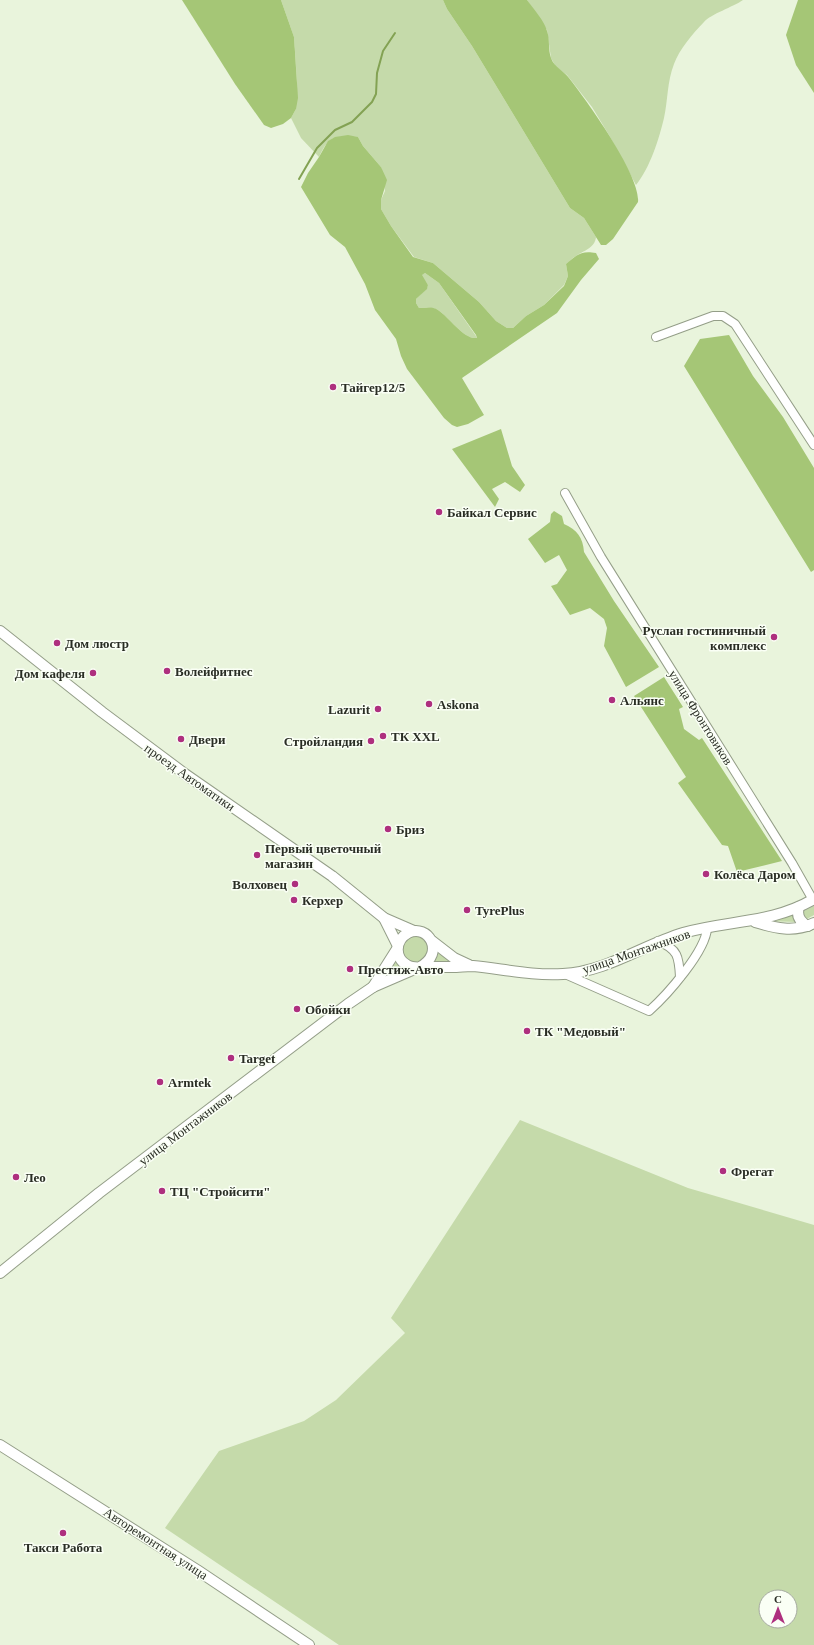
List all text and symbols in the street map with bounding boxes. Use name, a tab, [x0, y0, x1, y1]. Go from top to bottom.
place label: Тайгер12/5	[341, 380, 406, 395]
marker: Тайгер12/5	[328, 382, 338, 392]
place label: Байкал Сервис	[447, 505, 537, 520]
marker: Байкал Сервис	[434, 507, 444, 517]
place label: Руслан гостиничный комплекс	[642, 623, 767, 653]
marker: Руслан гостиничный комплекс	[769, 632, 779, 642]
place label: Дом люстр	[65, 636, 129, 651]
marker: Дом люстр	[52, 638, 62, 648]
place label: Волейфитнес	[175, 664, 253, 679]
place label: Дом кафеля	[15, 666, 85, 681]
marker: Волейфитнес	[162, 666, 172, 676]
street label: улица Фронтовиков	[665, 667, 736, 767]
marker: Дом кафеля	[88, 668, 98, 678]
place label: Альянс	[620, 693, 664, 708]
marker: Альянс	[607, 695, 617, 705]
place label: Askona	[437, 697, 479, 712]
marker: Askona	[424, 699, 434, 709]
place label: Lazurit	[328, 702, 371, 717]
marker: Lazurit	[373, 704, 383, 714]
place label: ТК XXL	[391, 729, 440, 744]
marker: ТК XXL	[378, 731, 388, 741]
place label: Двери	[189, 732, 226, 747]
marker: Двери	[176, 734, 186, 744]
place label: Стройландия	[284, 734, 363, 749]
marker: Стройландия	[366, 736, 376, 746]
street label: проезд Автоматики	[141, 741, 238, 814]
place label: Бриз	[396, 822, 425, 837]
marker: Бриз	[383, 824, 393, 834]
place label: Первый цветочный магазин	[265, 841, 382, 871]
marker: Первый цветочный магазин	[252, 850, 262, 860]
place label: Колёса Даром	[714, 867, 796, 882]
marker: Колёса Даром	[701, 869, 711, 879]
place label: Волховец	[232, 877, 287, 892]
marker: Волховец	[290, 879, 300, 889]
place label: Керхер	[302, 893, 343, 908]
marker: Керхер	[289, 895, 299, 905]
place label: TyrePlus	[475, 903, 524, 918]
marker: TyrePlus	[462, 905, 472, 915]
street label: улица Монтажников	[580, 926, 692, 977]
place label: Престиж-Авто	[358, 962, 443, 977]
marker: Престиж-Авто	[345, 964, 355, 974]
place label: Обойки	[305, 1002, 351, 1017]
marker: Обойки	[292, 1004, 302, 1014]
place label: ТК "Медовый"	[535, 1024, 626, 1039]
marker: ТК "Медовый"	[522, 1026, 532, 1036]
place label: Target	[239, 1051, 276, 1066]
marker: Target	[226, 1053, 236, 1063]
place label: Armtek	[168, 1075, 212, 1090]
marker: Armtek	[155, 1077, 165, 1087]
street label: улица Монтажников	[136, 1088, 235, 1168]
place label: Фрегат	[731, 1164, 774, 1179]
marker: Фрегат	[718, 1166, 728, 1176]
place label: Лео	[24, 1170, 46, 1185]
marker: Лео	[11, 1172, 21, 1182]
place label: ТЦ "Стройсити"	[170, 1184, 271, 1199]
marker: ТЦ "Стройсити"	[157, 1186, 167, 1196]
street label: Авторемонтная улица	[101, 1504, 211, 1583]
marker: Такси Работа	[58, 1528, 68, 1538]
place label: Такси Работа	[24, 1540, 103, 1555]
north arrow	[758, 1589, 798, 1629]
text: С	[774, 1593, 782, 1605]

